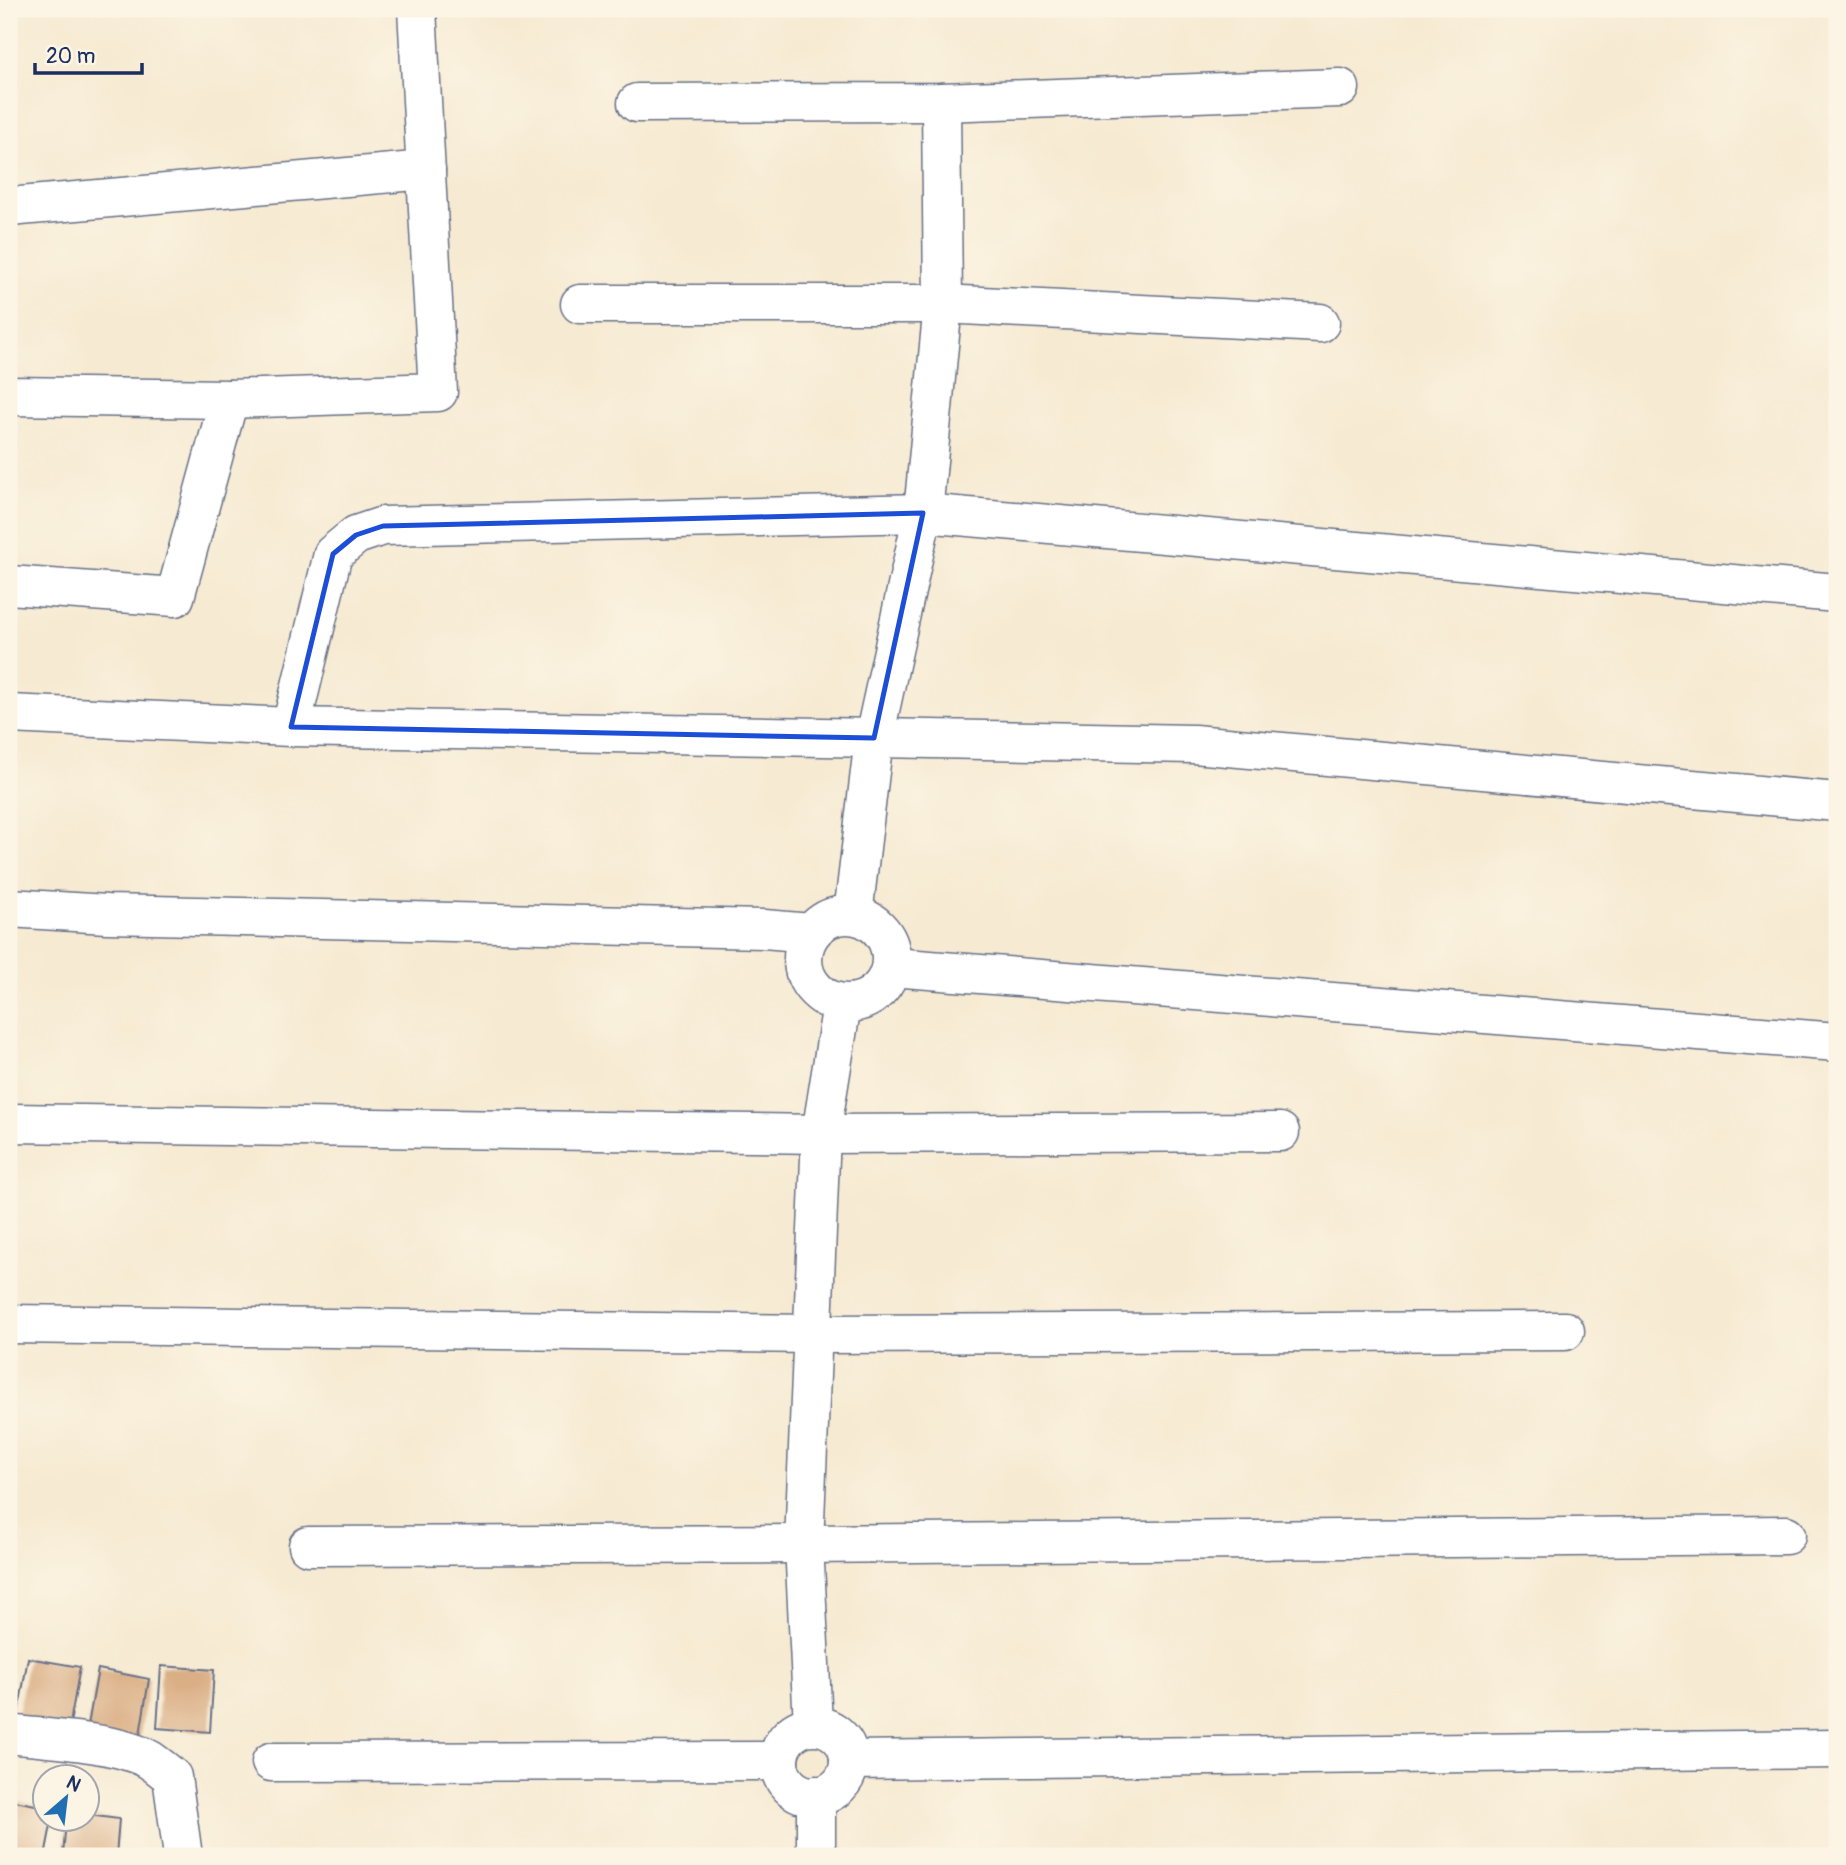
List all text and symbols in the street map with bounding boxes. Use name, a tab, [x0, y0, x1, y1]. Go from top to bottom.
scale bar	[35, 32, 142, 76]
text: 20 m	[46, 43, 95, 70]
north arrow	[32, 1764, 102, 1834]
text: N	[62, 1770, 85, 1798]

